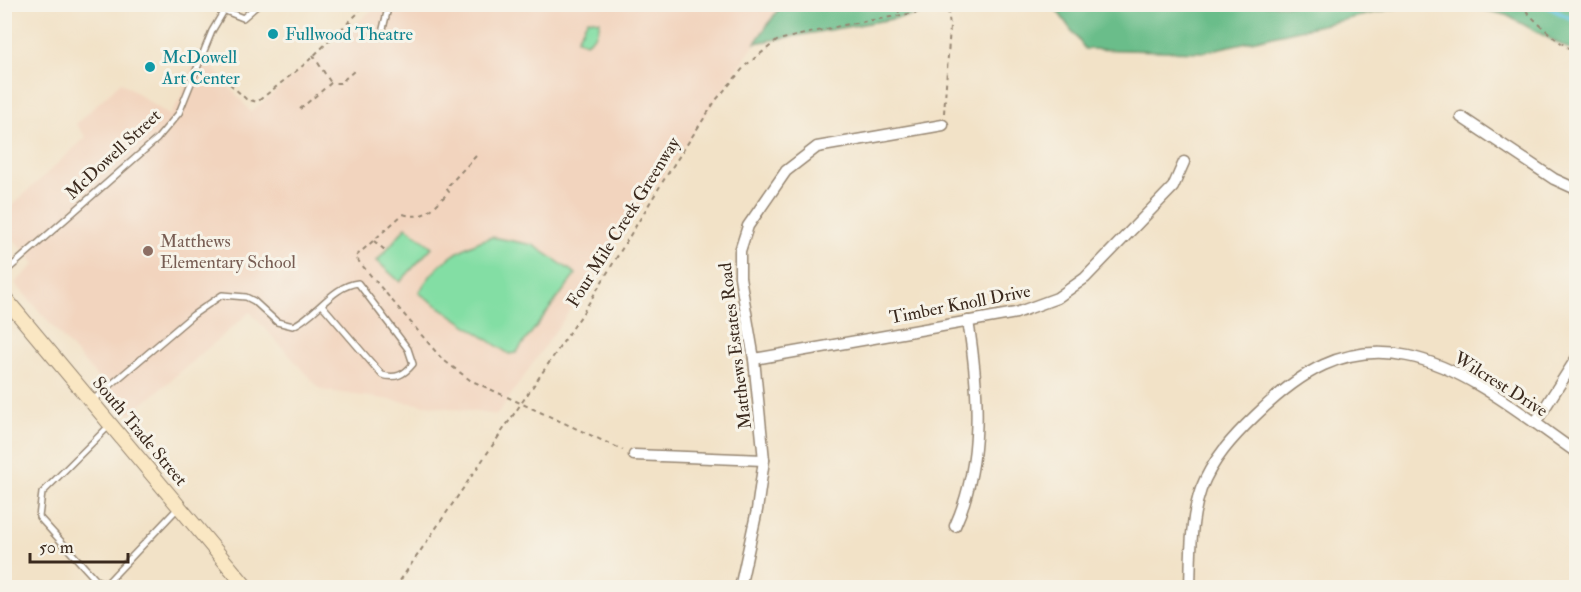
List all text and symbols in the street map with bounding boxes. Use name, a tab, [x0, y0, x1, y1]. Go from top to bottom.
place label: Fullwood Theatre	[285, 23, 413, 46]
marker: Fullwood Theatre	[266, 27, 280, 41]
place label: McDowell Art Center	[161, 46, 240, 90]
marker: McDowell Art Center	[143, 60, 157, 74]
street label: McDowell Street	[61, 104, 166, 205]
street label: Four Mile Creek Greenway	[562, 132, 686, 312]
place label: Matthews Elementary School	[160, 230, 296, 274]
marker: Matthews Elementary School	[141, 244, 155, 258]
street label: Matthews Estates Road	[714, 261, 757, 431]
street label: Timber Knoll Drive	[888, 279, 1033, 329]
street label: Wilcrest Drive	[1449, 346, 1552, 423]
street label: South Trade Street	[87, 372, 192, 491]
scale bar	[30, 526, 128, 564]
text: 50 m	[39, 536, 74, 559]

